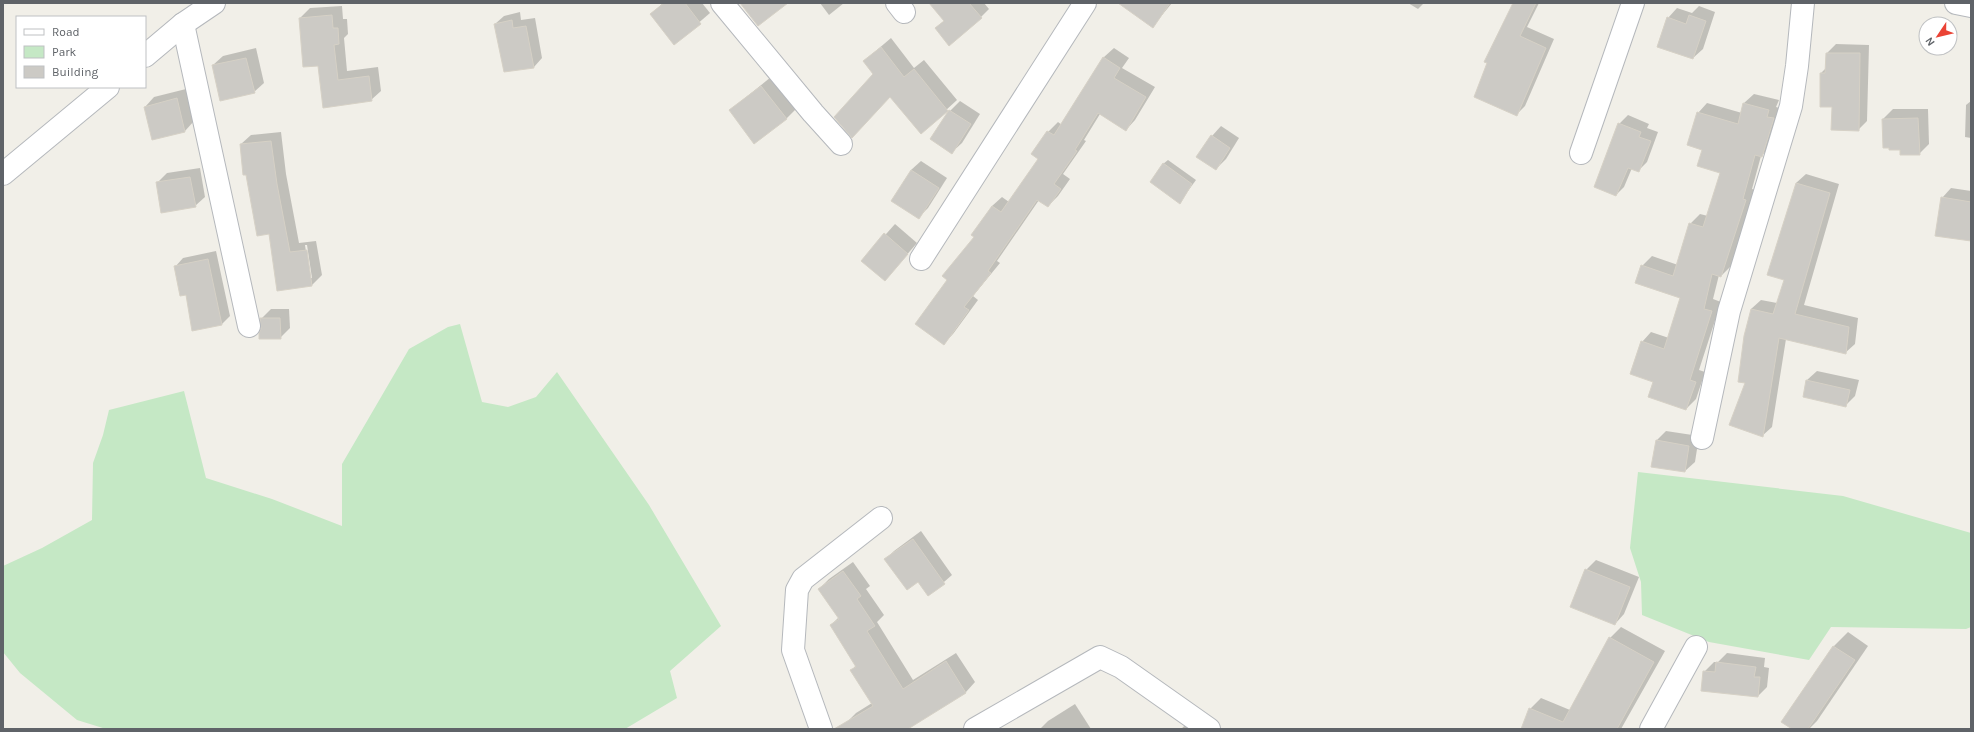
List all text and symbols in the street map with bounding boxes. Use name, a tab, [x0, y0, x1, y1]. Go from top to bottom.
legend	[16, 16, 146, 88]
north arrow	[1918, 16, 1958, 56]
text: Road	[52, 25, 80, 39]
text: N	[1923, 34, 1938, 48]
text: Park	[52, 45, 77, 59]
text: Building	[52, 65, 99, 79]

